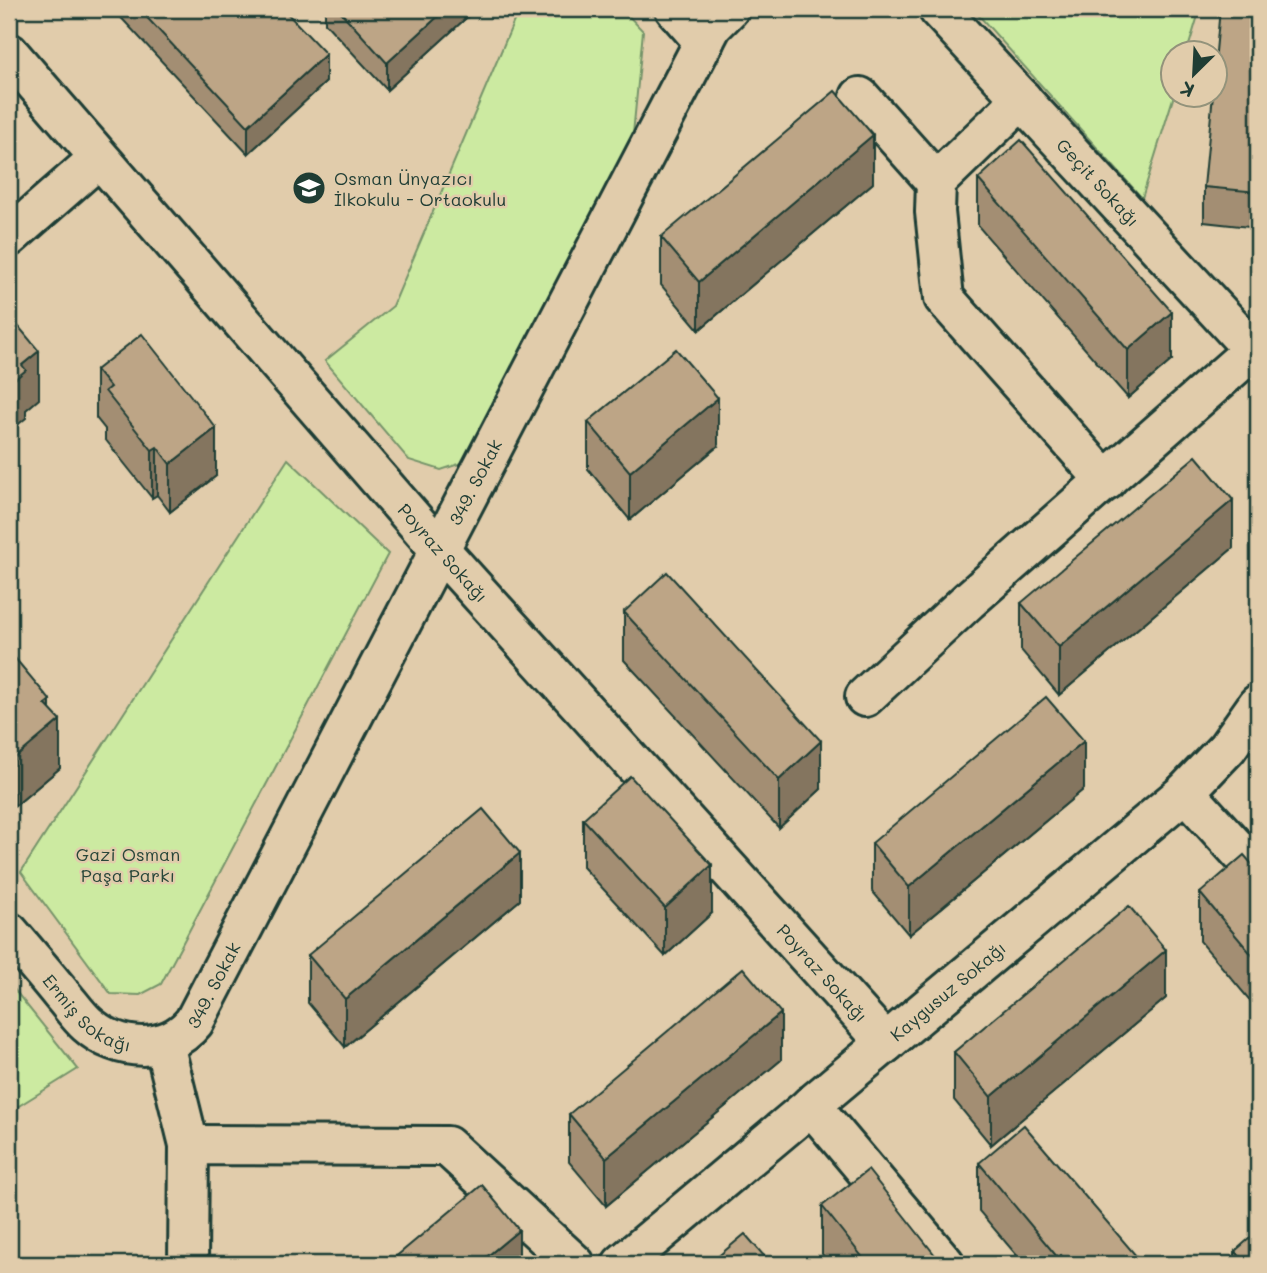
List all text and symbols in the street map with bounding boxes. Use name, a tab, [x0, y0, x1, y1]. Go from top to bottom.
north arrow	[1158, 38, 1228, 108]
text: K	[1176, 76, 1198, 104]
street label: Geçit Sokağı	[1051, 133, 1145, 232]
place label: Osman Ünyazıcı İlkokulu - Ortaokulu	[334, 166, 506, 211]
school or university icon: Osman Ünyazıcı İlkokulu - Ortaokulu	[290, 169, 328, 207]
street label: 349. Sokak	[443, 435, 507, 529]
street label: Poyraz Sokağı	[393, 498, 494, 607]
park label: Gazi Osman Paşa Parkı	[76, 842, 180, 887]
street label: Poyraz Sokağı	[772, 918, 873, 1027]
street label: Kaygusuz Sokağı	[885, 936, 1011, 1046]
street label: 349. Sokak	[181, 938, 246, 1032]
street label: Ermiş Sokağı	[38, 969, 133, 1057]

